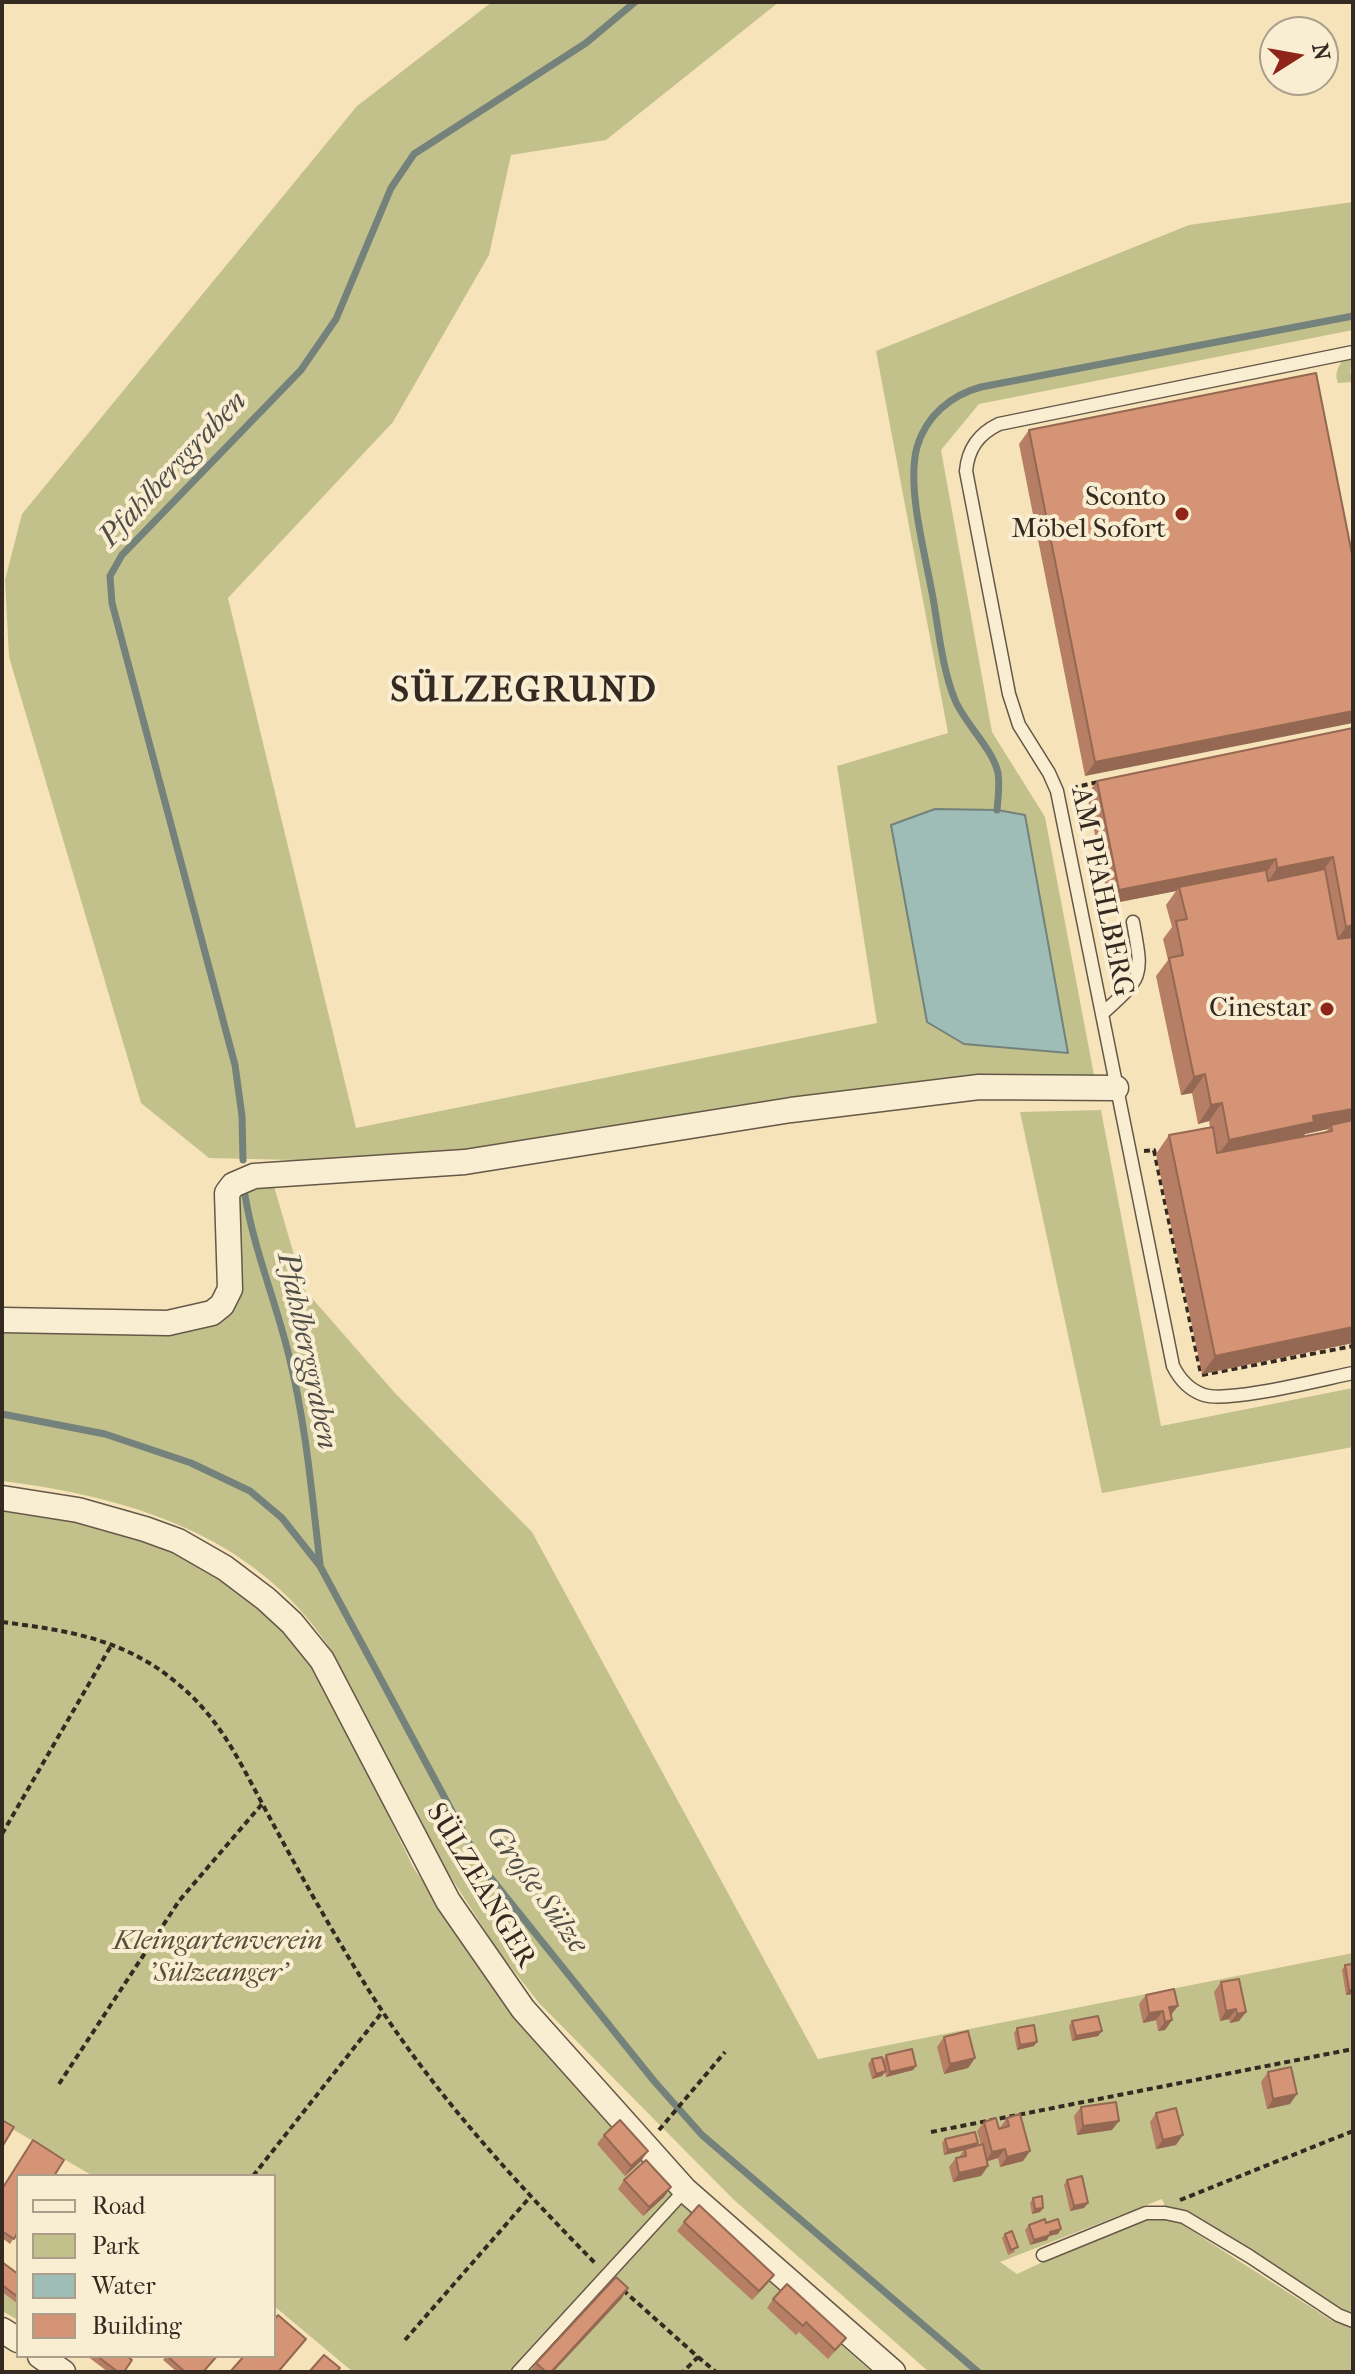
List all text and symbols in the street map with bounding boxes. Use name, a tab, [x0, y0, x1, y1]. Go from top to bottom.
north arrow	[1259, 16, 1339, 96]
text: N	[1306, 41, 1335, 62]
water label: Pfahlberggraben	[92, 384, 256, 556]
place label: Sconto Möbel Sofort	[1011, 481, 1166, 547]
marker: Sconto Möbel Sofort	[1173, 505, 1191, 523]
district label: SÜLZEGRUND	[390, 670, 658, 714]
street label: AM PFAHLBERG	[1062, 784, 1140, 1000]
place label: Cinestar	[1209, 992, 1311, 1026]
marker: Cinestar	[1318, 1000, 1336, 1018]
water label: Pfahlberggraben	[268, 1249, 344, 1453]
street label: SÜLZEANGER	[418, 1798, 542, 1974]
water label: Große Sülze	[477, 1819, 595, 1961]
park label: Kleingartenverein 'Sülzeanger'	[113, 1925, 323, 1991]
legend	[16, 2174, 276, 2358]
text: Road	[92, 2192, 145, 2220]
text: Park	[92, 2232, 140, 2260]
text: Water	[92, 2272, 156, 2300]
text: Building	[92, 2312, 182, 2340]

